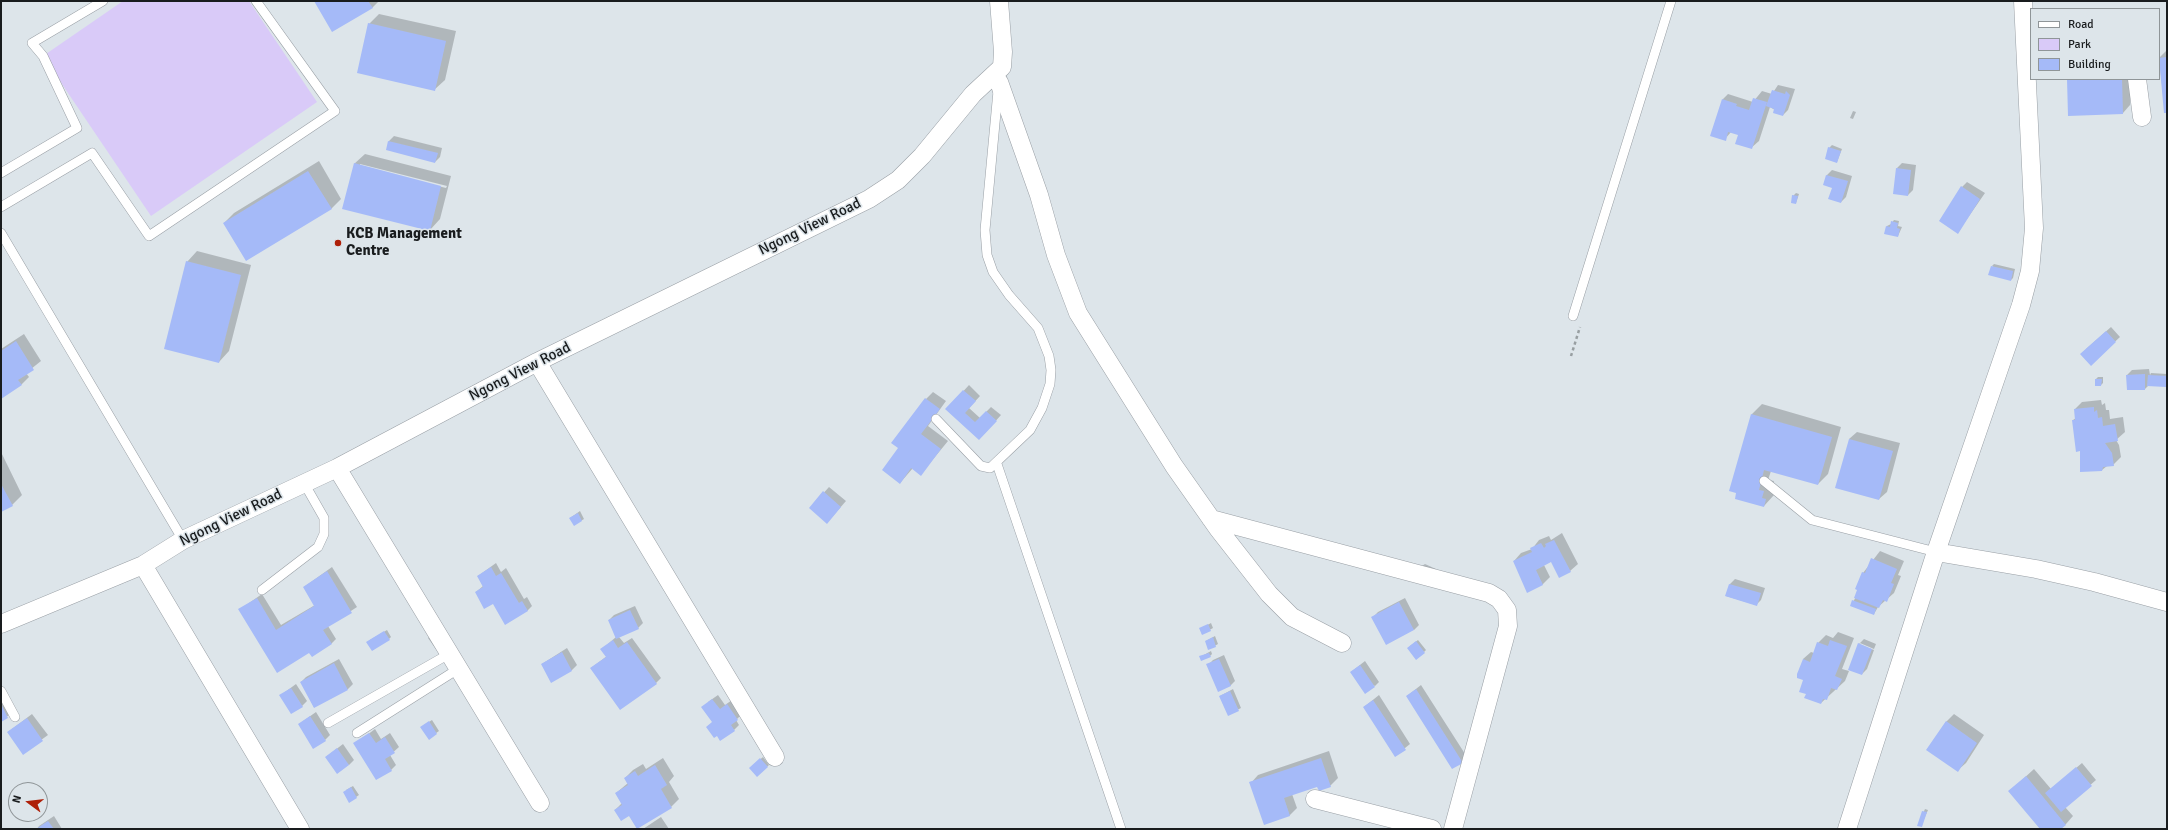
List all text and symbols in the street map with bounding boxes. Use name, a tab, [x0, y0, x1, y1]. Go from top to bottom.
legend	[2030, 8, 2160, 80]
text: Road	[2068, 17, 2094, 32]
text: Park	[2068, 37, 2091, 52]
text: Building	[2068, 57, 2111, 72]
street label: Ngong View Road	[756, 194, 864, 260]
place label: KCB Management Centre	[346, 225, 462, 260]
marker: KCB Management Centre	[333, 238, 343, 248]
street label: Ngong View Road	[466, 339, 574, 405]
street label: Ngong View Road	[177, 485, 285, 551]
north arrow	[8, 782, 48, 822]
text: N	[10, 794, 24, 804]

